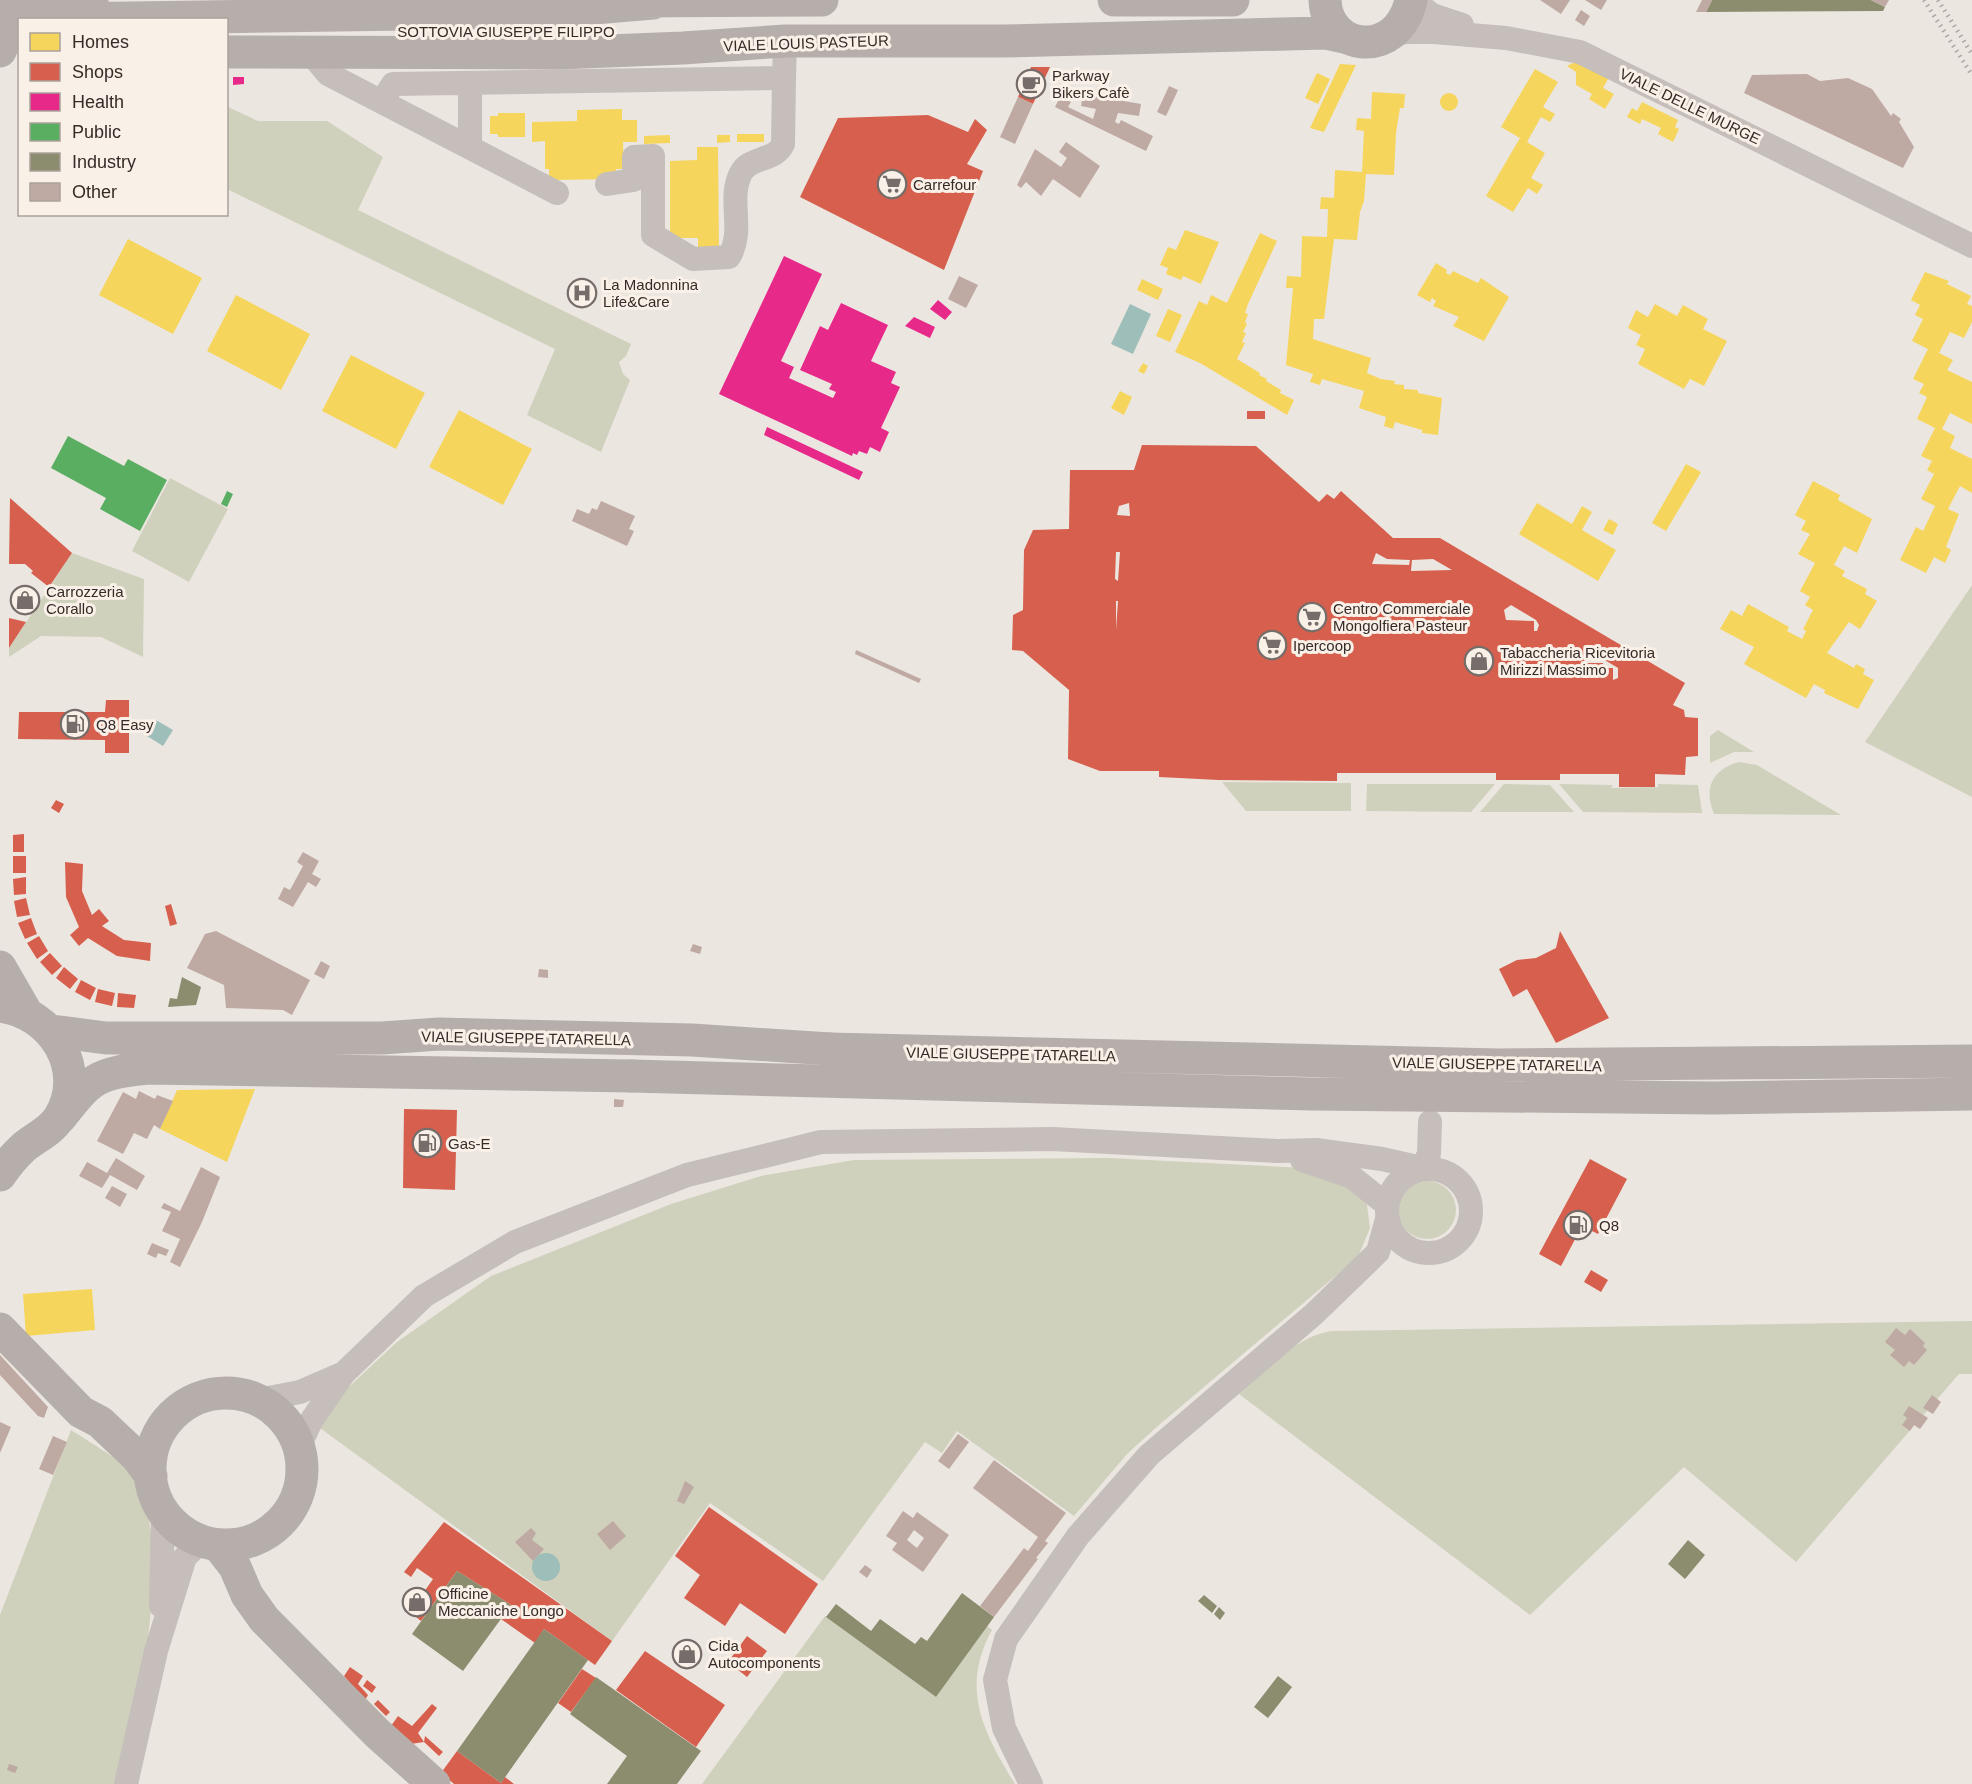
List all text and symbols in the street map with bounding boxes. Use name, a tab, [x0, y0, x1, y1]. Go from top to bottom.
legend	[18, 18, 228, 216]
street label: SOTTOVIA GIUSEPPE FILIPPO	[397, 23, 615, 40]
text: Homes	[72, 32, 129, 52]
street label: VIALE LOUIS PASTEUR	[723, 32, 889, 54]
text: Shops	[72, 62, 123, 82]
street label: VIALE DELLE MURGE	[1617, 65, 1763, 147]
place label: Parkway Bikers Cafè	[1052, 67, 1130, 101]
cafe icon: Parkway Bikers Cafè	[1015, 68, 1047, 100]
text: Health	[72, 92, 124, 112]
text: Public	[72, 122, 121, 142]
text: Industry	[72, 152, 136, 172]
supermarket icon: Carrefour	[876, 168, 908, 200]
place label: Carrefour	[913, 176, 976, 193]
text: Other	[72, 182, 117, 202]
place label: La Madonnina Life&Care	[603, 276, 699, 310]
hospital icon: La Madonnina Life&Care	[566, 277, 598, 309]
place label: Carrozzeria Corallo	[46, 583, 124, 617]
shop icon: Carrozzeria Corallo	[9, 584, 41, 616]
place label: Centro Commerciale Mongolfiera Pasteur	[1333, 600, 1471, 634]
supermarket icon: Centro Commerciale Mongolfiera Pasteur	[1296, 601, 1328, 633]
supermarket icon: Ipercoop	[1256, 629, 1288, 661]
place label: Ipercoop	[1293, 637, 1351, 654]
place label: Tabaccheria Ricevitoria Mirizzi Massimo	[1500, 644, 1656, 678]
shop icon: Tabaccheria Ricevitoria Mirizzi Massimo	[1463, 645, 1495, 677]
fuel station icon: Q8 Easy	[59, 708, 91, 740]
place label: Q8 Easy	[96, 716, 154, 733]
street label: VIALE GIUSEPPE TATARELLA	[421, 1028, 631, 1048]
street label: VIALE GIUSEPPE TATARELLA	[906, 1044, 1116, 1064]
street label: VIALE GIUSEPPE TATARELLA	[1392, 1054, 1602, 1074]
fuel station icon: Gas-E	[411, 1127, 443, 1159]
place label: Gas-E	[448, 1135, 491, 1152]
fuel station icon: Q8	[1562, 1209, 1594, 1241]
place label: Q8	[1599, 1217, 1619, 1234]
place label: Officine Meccaniche Longo	[438, 1585, 564, 1619]
shop icon: Officine Meccaniche Longo	[401, 1586, 433, 1618]
place label: Cida Autocomponents	[708, 1637, 821, 1671]
shop icon: Cida Autocomponents	[671, 1638, 703, 1670]

